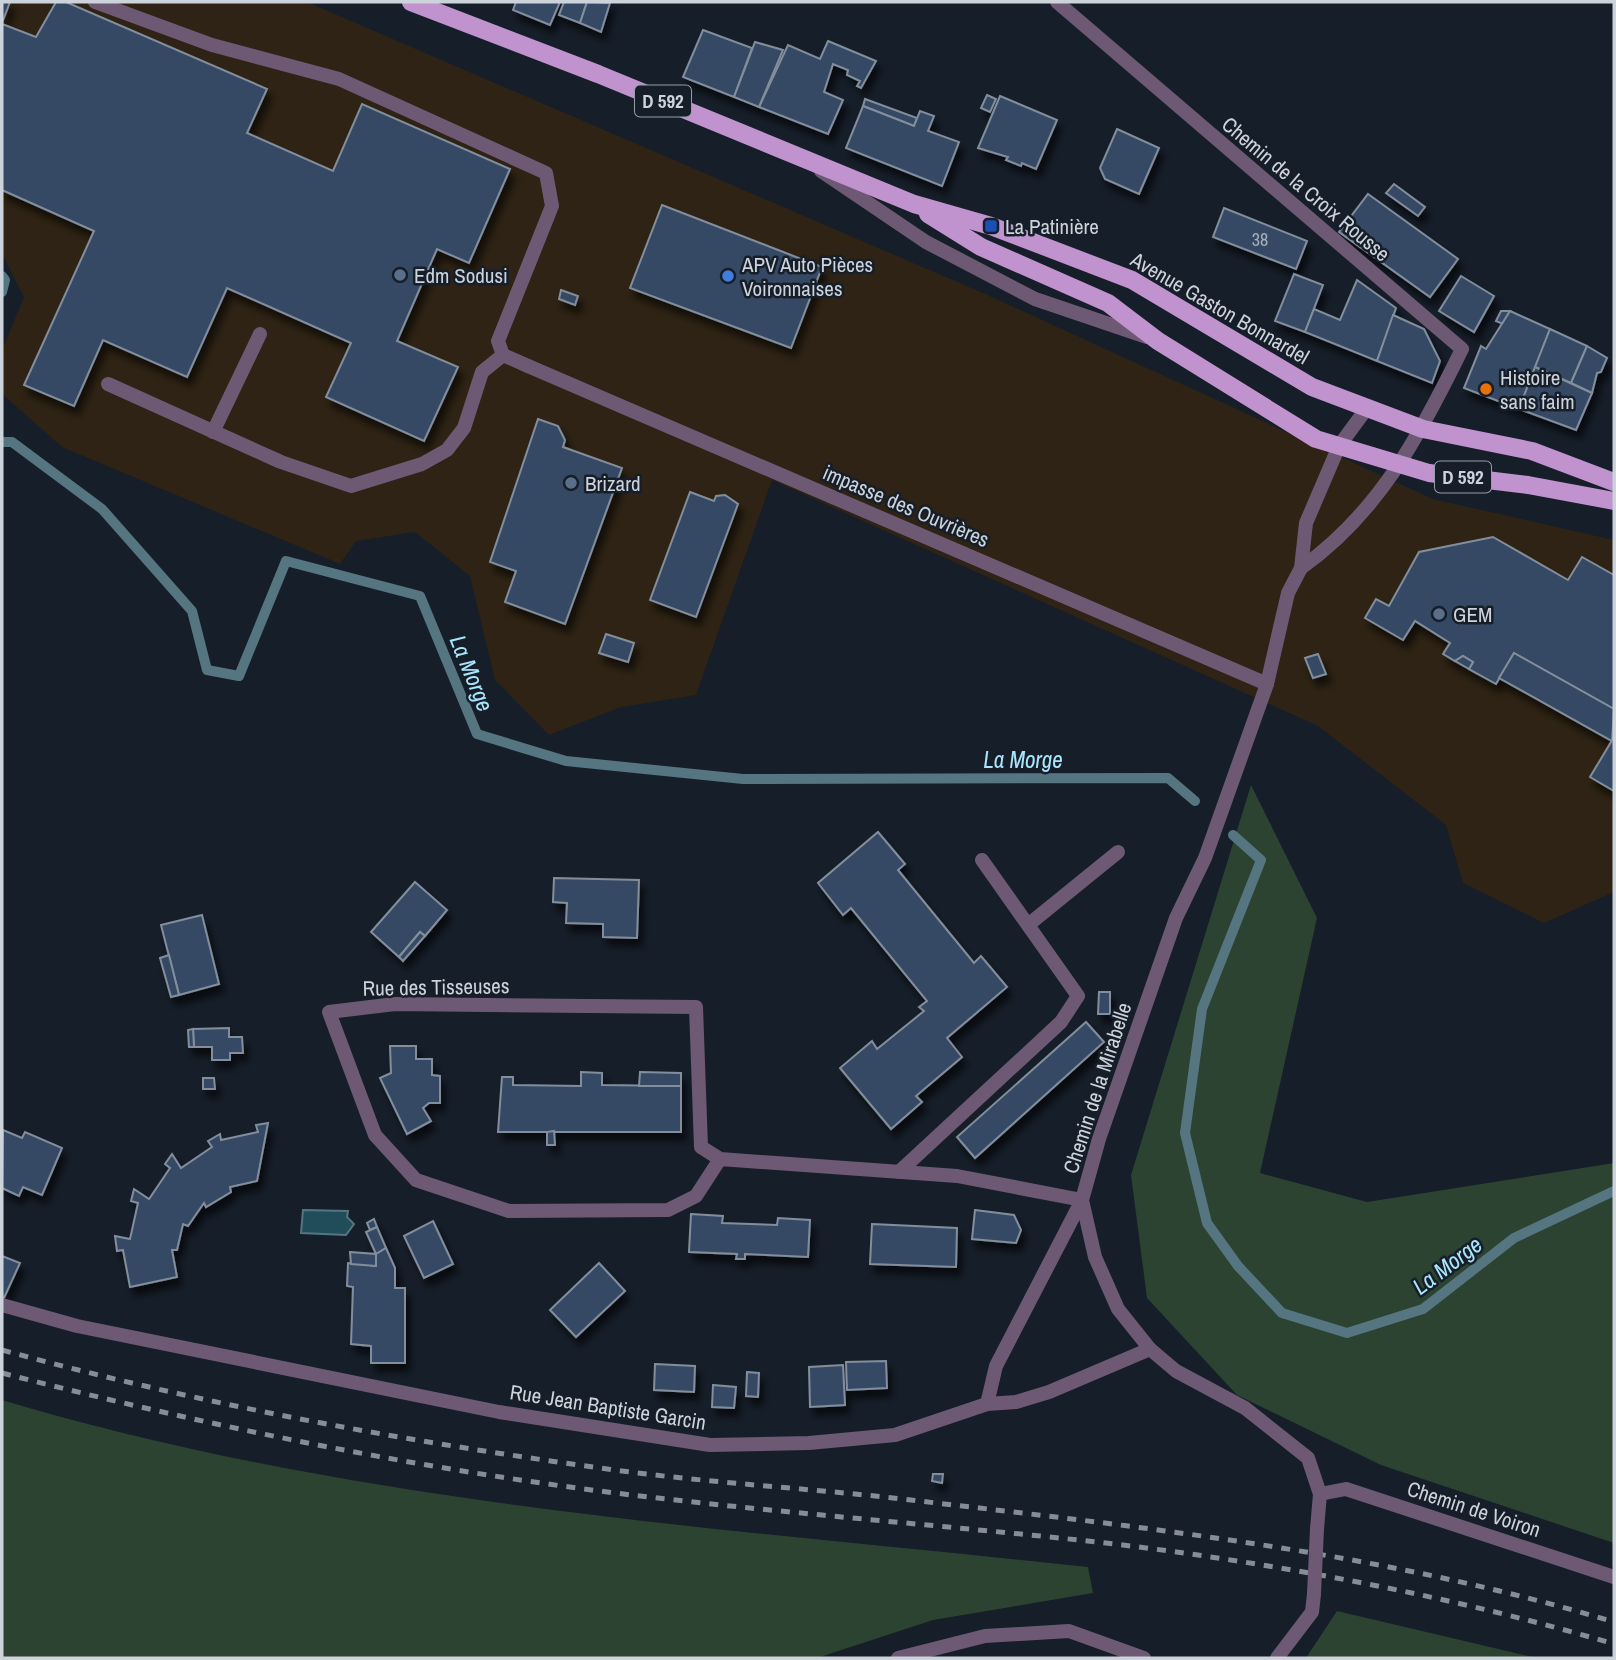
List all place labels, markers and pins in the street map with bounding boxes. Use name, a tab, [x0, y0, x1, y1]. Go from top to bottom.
place label: La Patinière	[1005, 212, 1099, 241]
marker: La Patinière	[983, 218, 999, 234]
place label: APV Auto Pièces Voironnaises	[741, 250, 873, 303]
place label: Edm Sodusi	[414, 261, 508, 290]
marker: Edm Sodusi	[392, 267, 408, 283]
marker: APV Auto Pièces Voironnaises	[720, 268, 736, 284]
place label: Histoire sans faim	[1500, 363, 1575, 416]
marker: Histoire sans faim	[1478, 381, 1494, 397]
place label: Brizard	[585, 469, 641, 498]
marker: Brizard	[563, 475, 579, 491]
place label: GEM	[1453, 600, 1492, 629]
marker: GEM	[1431, 606, 1447, 622]

